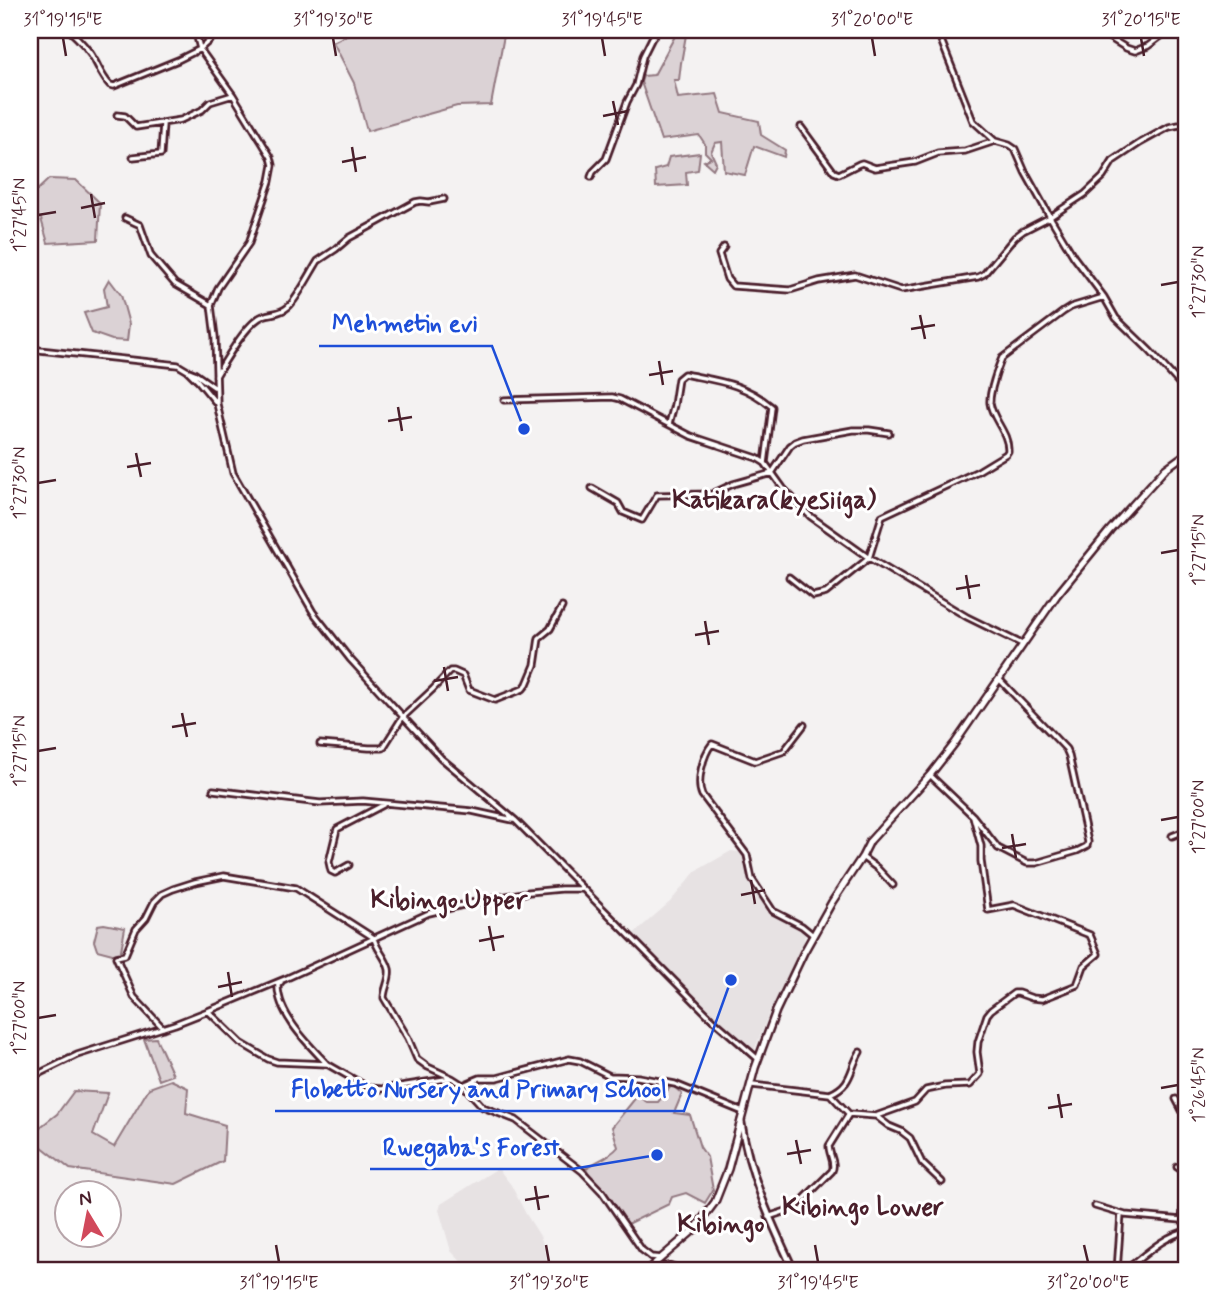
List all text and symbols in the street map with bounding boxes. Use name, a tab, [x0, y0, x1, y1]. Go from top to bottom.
text: 31°19'15"E	[23, 8, 103, 32]
text: 31°19'30"E	[293, 8, 373, 32]
text: 31°19'45"E	[561, 8, 643, 32]
text: 31°20'00"E	[831, 8, 913, 32]
text: 31°20'15"E	[1101, 8, 1181, 32]
text: 1°27'45"N	[8, 178, 32, 252]
text: 1°27'30"N	[1187, 246, 1211, 318]
callout: Mehmetin evi	[319, 301, 492, 346]
text: Mehmetin evi	[332, 309, 478, 340]
text: 1°27'30"N	[8, 447, 32, 519]
district label: Katikara(kyesiiga)	[672, 484, 877, 519]
text: 1°27'15"N	[1187, 514, 1211, 586]
text: 1°27'15"N	[8, 715, 32, 787]
text: 1°27'00"N	[1187, 780, 1211, 854]
district label: Kibingo Upper	[371, 884, 528, 919]
text: 1°27'00"N	[8, 981, 32, 1055]
text: 1°26'45"N	[1187, 1047, 1211, 1123]
callout: Flobetto Nursery and Primary School	[275, 1066, 684, 1111]
text: Flobetto Nursery and Primary School	[291, 1075, 667, 1106]
callout: Rwegaba's Forest	[370, 1124, 572, 1169]
text: Rwegaba's Forest	[383, 1133, 560, 1167]
north arrow	[52, 1178, 122, 1248]
text: N	[77, 1185, 94, 1212]
district label: Kibingo Lower	[782, 1191, 944, 1226]
district label: Kibingo	[677, 1208, 765, 1243]
text: 31°19'15"E	[239, 1271, 319, 1295]
text: 31°19'30"E	[509, 1271, 589, 1295]
text: 31°19'45"E	[777, 1271, 859, 1295]
text: 31°20'00"E	[1047, 1271, 1129, 1295]

